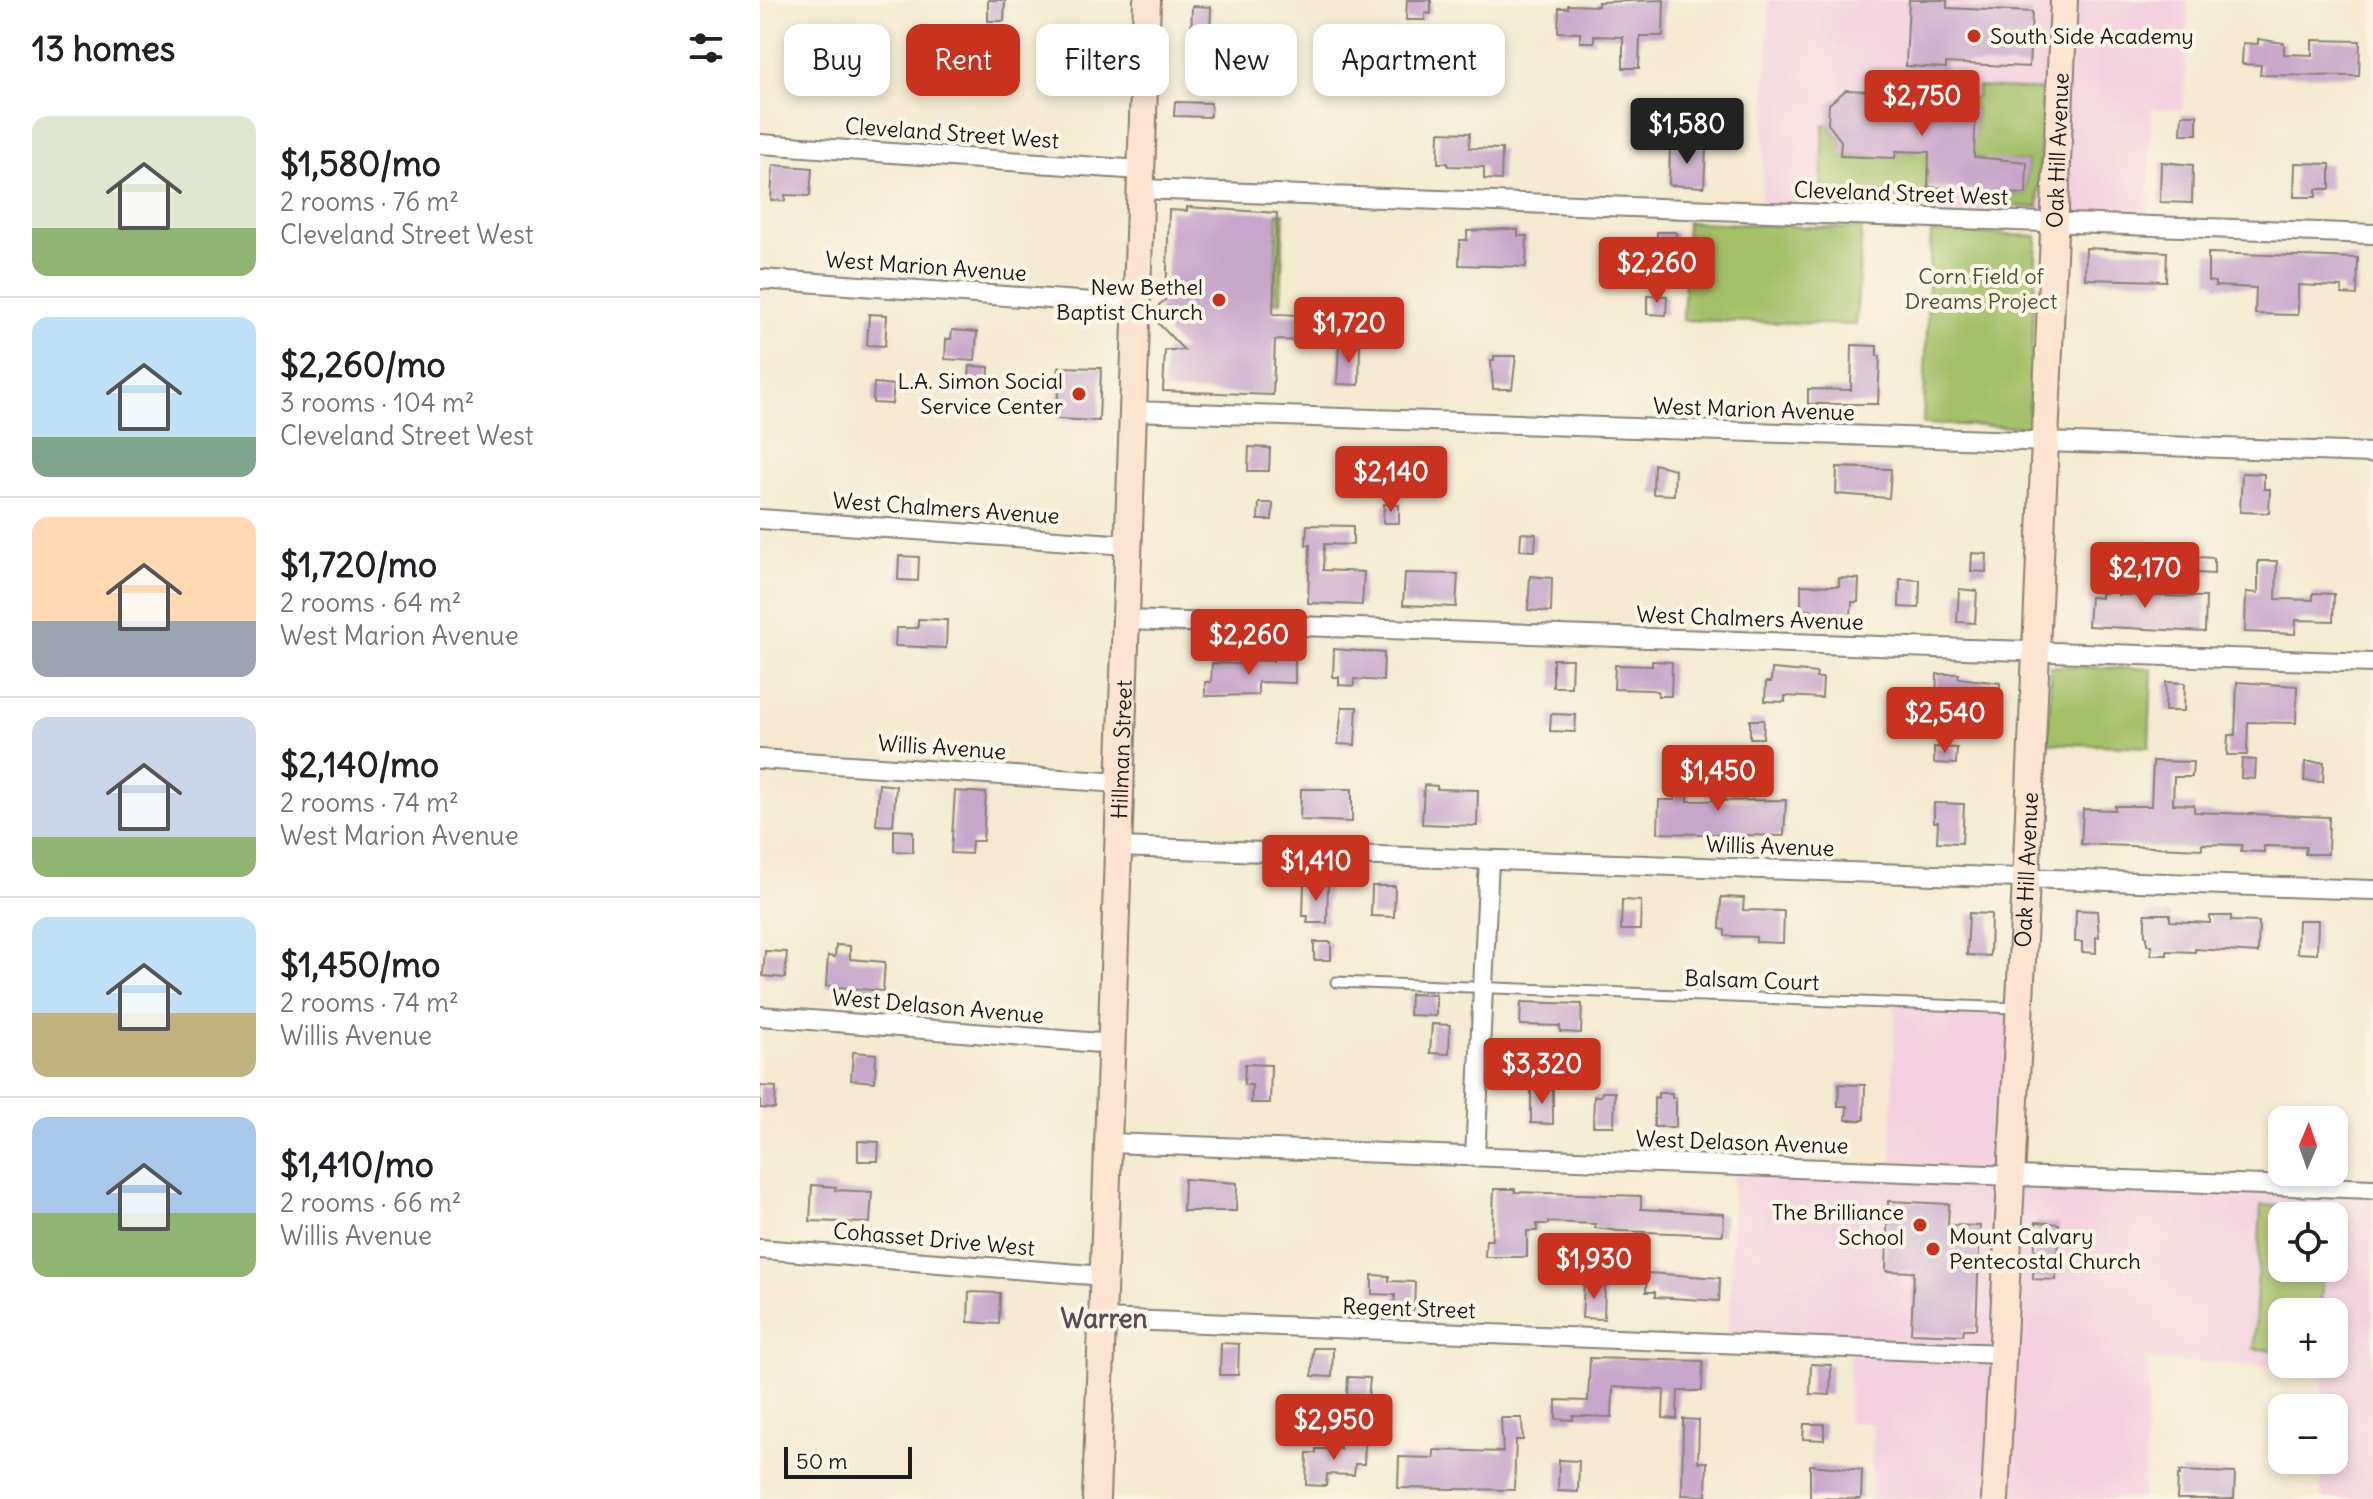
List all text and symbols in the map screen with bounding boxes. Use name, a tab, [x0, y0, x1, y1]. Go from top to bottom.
place label: South Side Academy	[1990, 22, 2194, 50]
chip: Buy	[784, 24, 890, 96]
chip: Rent	[906, 24, 1020, 96]
chip: Filters	[1036, 24, 1169, 96]
chip: New	[1185, 24, 1297, 96]
chip: Apartment	[1313, 24, 1505, 96]
icon: filters	[684, 26, 728, 70]
text: 13 homes	[32, 27, 175, 70]
marker: South Side Academy	[1965, 27, 1983, 45]
pin: $2,750	[1857, 70, 1987, 138]
street label: Oak Hill Avenue	[2040, 72, 2075, 229]
text: $2,750	[1883, 79, 1961, 112]
pin: $1,580	[1622, 98, 1752, 166]
text: $1,580	[1649, 107, 1725, 140]
street label: Cleveland Street West	[844, 112, 1060, 154]
text: $1,580/mo	[280, 142, 441, 185]
icon: home	[96, 148, 192, 244]
street label: Cleveland Street West	[1793, 175, 2009, 211]
text: 2 rooms · 76 m²	[280, 185, 459, 218]
text: Cleveland Street West	[280, 218, 534, 251]
pin: $2,260	[1592, 237, 1722, 305]
street label: West Marion Avenue	[824, 245, 1028, 287]
text: $2,260	[1617, 246, 1697, 279]
park label: Corn Field of Dreams Project	[1905, 262, 2057, 315]
place label: New Bethel Baptist Church	[1056, 273, 1203, 326]
marker: New Bethel Baptist Church	[1210, 291, 1228, 309]
pin: $1,720	[1284, 297, 1414, 365]
text: $1,720	[1312, 306, 1386, 339]
text: $2,260/mo	[280, 343, 446, 386]
icon: home	[96, 349, 192, 445]
place label: L.A. Simon Social Service Center	[898, 367, 1063, 420]
marker: L.A. Simon Social Service Center	[1070, 385, 1088, 403]
text: 3 rooms · 104 m²	[280, 386, 475, 419]
street label: West Marion Avenue	[1653, 391, 1855, 427]
text: Cleveland Street West	[280, 419, 534, 452]
pin: $2,140	[1326, 446, 1456, 514]
text: $2,140	[1353, 455, 1429, 488]
street label: West Chalmers Avenue	[832, 486, 1060, 530]
pin: $2,170	[2080, 542, 2210, 610]
text: $1,720/mo	[280, 543, 437, 586]
icon: home	[96, 549, 192, 645]
text: $2,170	[2108, 551, 2182, 584]
text: 2 rooms · 64 m²	[280, 586, 462, 619]
street label: West Chalmers Avenue	[1636, 600, 1864, 636]
pin: $2,260	[1184, 609, 1314, 677]
text: $2,260	[1209, 618, 1289, 651]
text: West Marion Avenue	[280, 619, 519, 652]
street label: Hillman Street	[1105, 679, 1138, 819]
pin: $2,540	[1880, 687, 2010, 755]
text: $2,540	[1904, 696, 1986, 729]
street label: Willis Avenue	[877, 729, 1007, 765]
text: $2,140/mo	[280, 743, 439, 786]
pin: $1,450	[1653, 745, 1783, 813]
icon: home	[96, 749, 192, 845]
text: $1,450	[1680, 754, 1756, 787]
text: 2 rooms · 74 m²	[280, 786, 459, 819]
street label: Oak Hill Avenue	[2009, 791, 2044, 948]
text: West Marion Avenue	[280, 819, 519, 852]
street label: Willis Avenue	[1705, 830, 1835, 862]
pin: $1,410	[1251, 835, 1381, 903]
text: $1,410	[1280, 844, 1352, 877]
text: $1,450/mo	[280, 943, 440, 986]
icon: home	[96, 949, 192, 1045]
street label: Balsam Court	[1684, 964, 1820, 996]
street label: West Delason Avenue	[831, 983, 1045, 1029]
text: 2 rooms · 74 m²	[280, 986, 459, 1019]
text: Willis Avenue	[280, 1019, 432, 1052]
pin: $3,320	[1477, 1038, 1607, 1106]
text: $3,320	[1502, 1047, 1582, 1080]
north arrow	[2268, 1106, 2348, 1186]
map controls	[2268, 1106, 2348, 1474]
street label: West Delason Avenue	[1635, 1124, 1849, 1160]
text: $1,410/mo	[280, 1143, 434, 1186]
icon: home	[96, 1149, 192, 1245]
text: 2 rooms · 66 m²	[280, 1186, 462, 1219]
place label: The Brilliance School	[1772, 1198, 1904, 1251]
button: locate	[2268, 1202, 2348, 1282]
street label: Cohasset Drive West	[832, 1216, 1036, 1262]
marker: The Brilliance School	[1911, 1216, 1929, 1234]
text: Willis Avenue	[280, 1219, 432, 1252]
place label: Mount Calvary Pentecostal Church	[1949, 1222, 2141, 1275]
pin: $1,930	[1529, 1233, 1659, 1301]
marker: Mount Calvary Pentecostal Church	[1924, 1240, 1942, 1258]
text: $1,930	[1556, 1242, 1632, 1275]
street label: Regent Street	[1342, 1292, 1476, 1324]
button: +	[2268, 1298, 2348, 1378]
district label: Warren	[1060, 1302, 1148, 1335]
pin: $2,950	[1269, 1394, 1399, 1462]
button: −	[2268, 1394, 2348, 1474]
text: $2,950	[1293, 1403, 1375, 1436]
scale bar	[784, 1443, 912, 1479]
text: 50 m	[796, 1447, 848, 1475]

